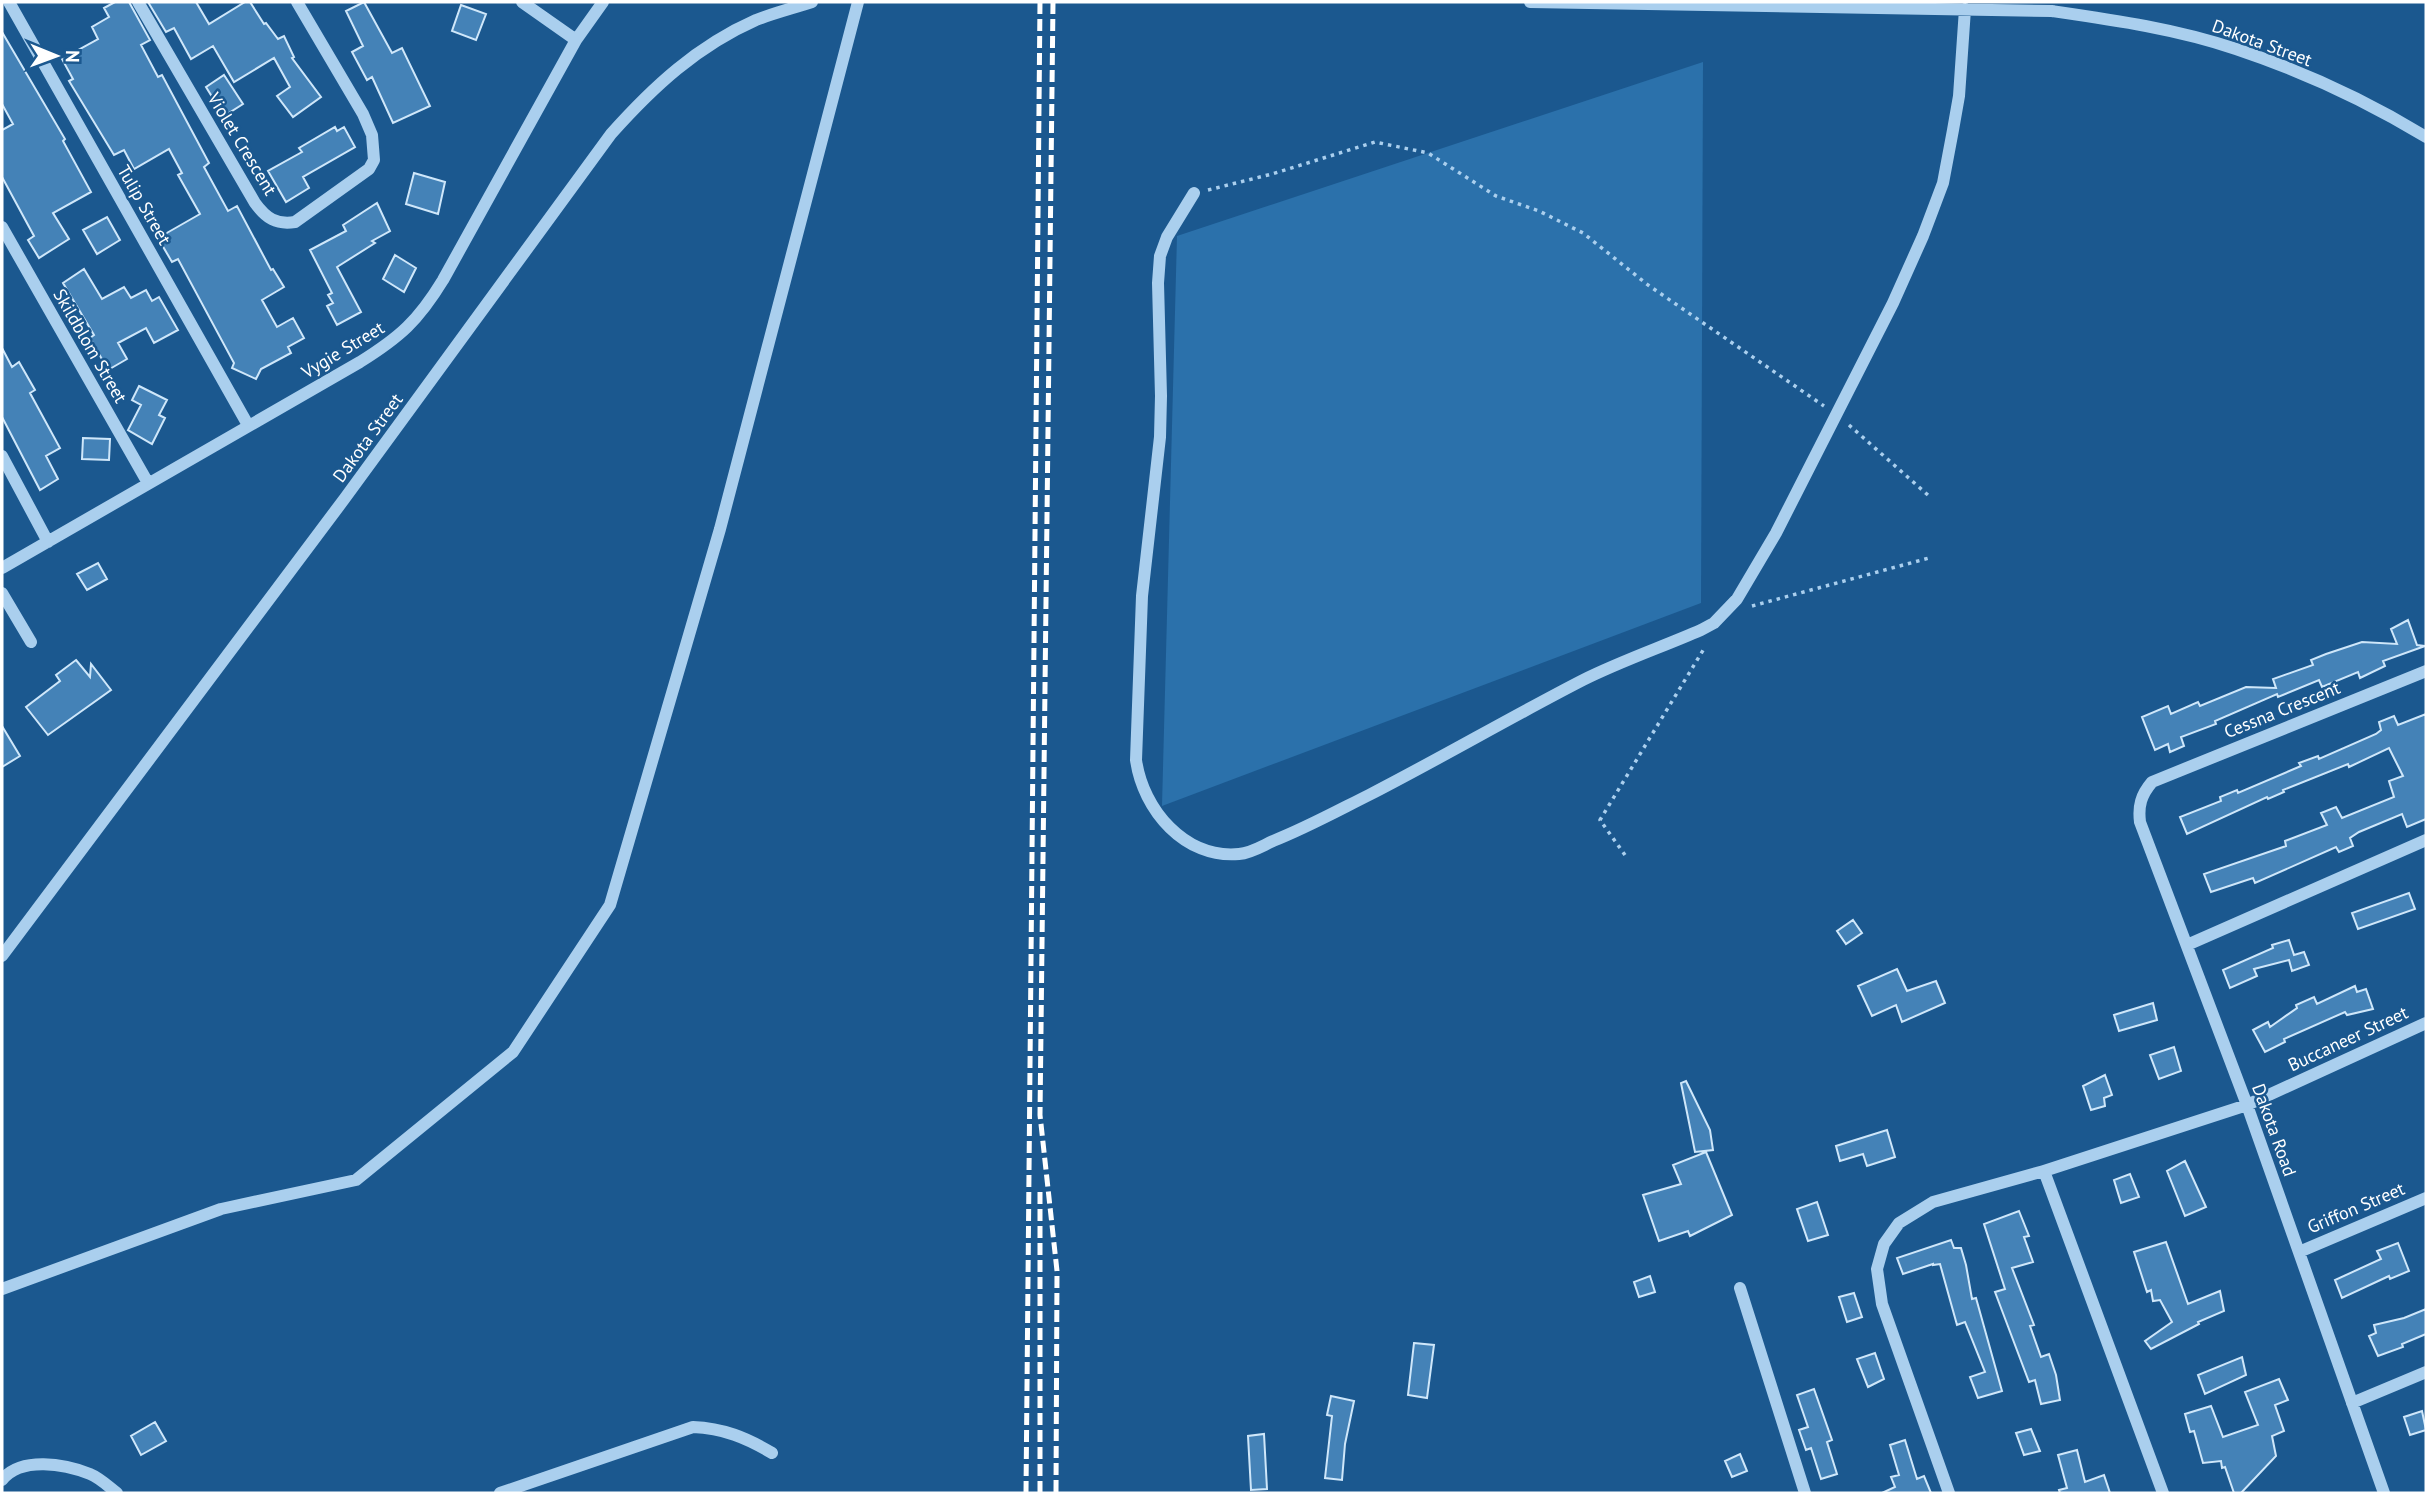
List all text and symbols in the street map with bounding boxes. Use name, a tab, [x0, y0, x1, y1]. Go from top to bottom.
street label: Dakota Street	[2209, 14, 2315, 71]
north arrow	[21, 21, 91, 91]
text: N	[61, 50, 85, 63]
street label: Violet Crescent	[202, 87, 282, 199]
street label: Tulip Street	[112, 161, 176, 249]
street label: Skildblom Street	[48, 285, 132, 407]
street label: Vygie Street	[296, 316, 388, 384]
street label: Dakota Street	[328, 389, 408, 487]
street label: Cessna Crescent	[2220, 676, 2343, 743]
street label: Buccaneer Street	[2284, 1001, 2411, 1076]
street label: Dakota Road	[2247, 1080, 2302, 1179]
street label: Griffon Street	[2304, 1177, 2408, 1238]

